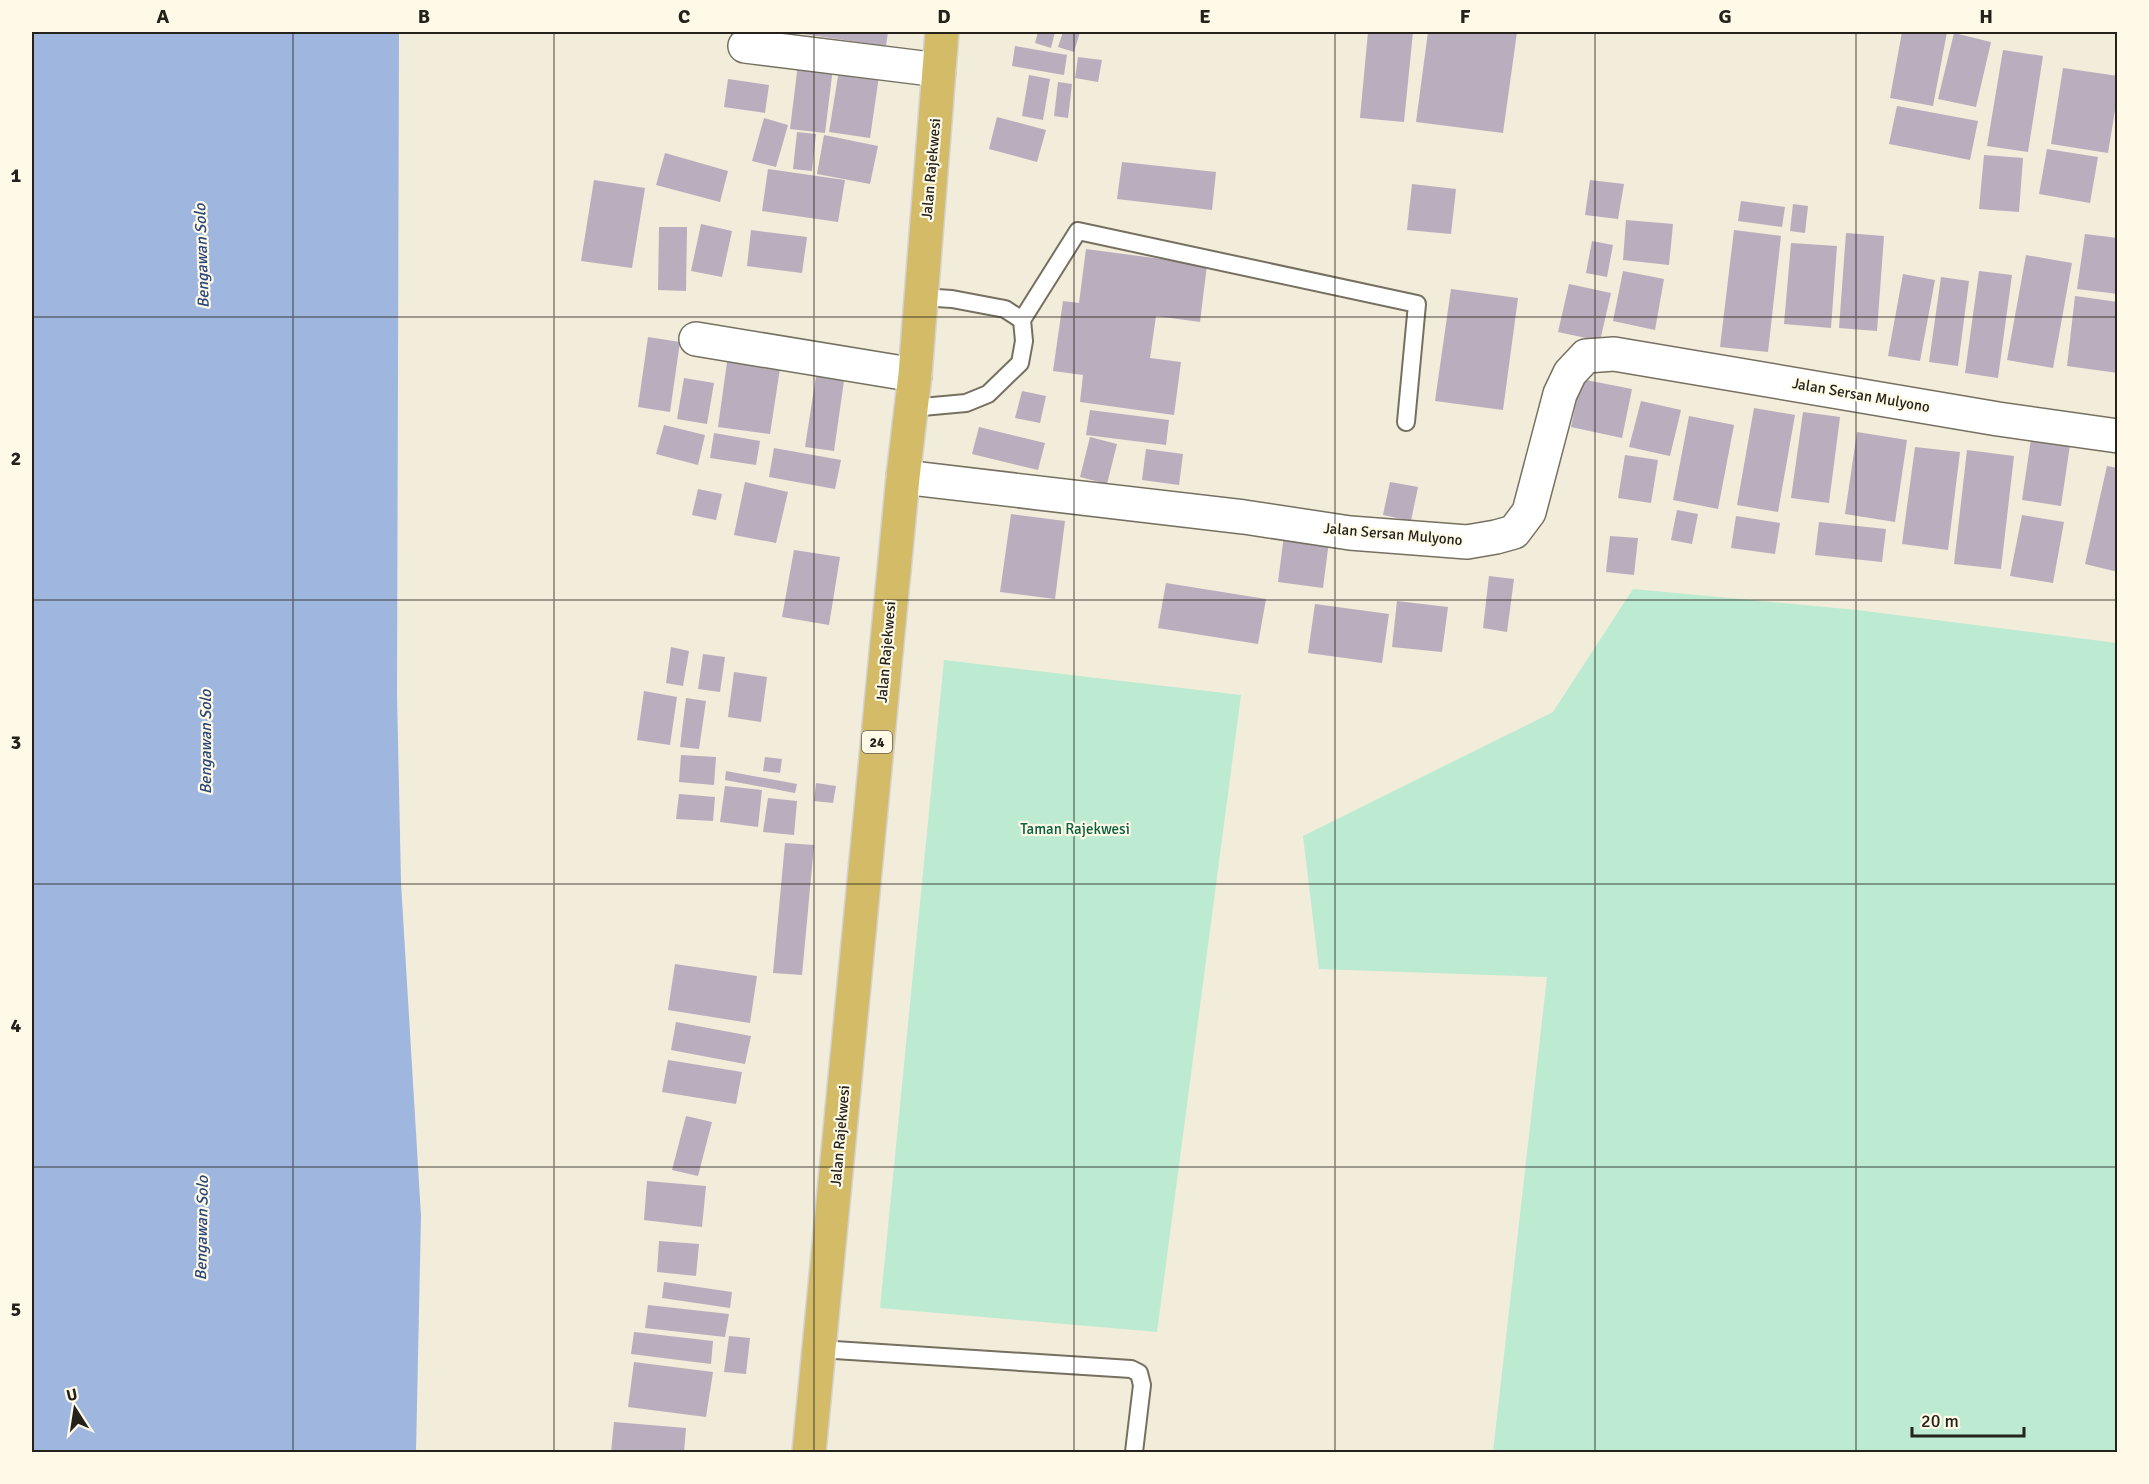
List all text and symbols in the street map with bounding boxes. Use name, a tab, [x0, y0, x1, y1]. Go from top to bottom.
text: A	[157, 4, 170, 29]
text: B	[418, 4, 430, 29]
text: C	[678, 4, 690, 29]
text: D	[937, 4, 951, 29]
text: E	[1199, 4, 1211, 29]
text: F	[1460, 4, 1471, 29]
text: G	[1718, 4, 1732, 29]
text: H	[1979, 4, 1993, 29]
street label: Jalan Rajekwesi	[918, 117, 944, 221]
text: 1	[11, 163, 22, 188]
water label: Bengawan Solo	[190, 203, 214, 309]
street label: Jalan Sersan Mulyono	[1791, 374, 1932, 416]
text: 2	[11, 446, 21, 471]
street label: Jalan Sersan Mulyono	[1323, 519, 1464, 549]
street label: Jalan Rajekwesi	[873, 600, 899, 704]
water label: Bengawan Solo	[196, 689, 216, 794]
text: 3	[11, 730, 21, 755]
road number: 24	[862, 731, 892, 753]
park label: Taman Rajekwesi	[1020, 820, 1130, 838]
text: 4	[11, 1013, 22, 1038]
street label: Jalan Rajekwesi	[827, 1084, 853, 1188]
water label: Bengawan Solo	[191, 1175, 213, 1280]
text: 5	[11, 1297, 21, 1322]
north arrow	[45, 1379, 105, 1439]
text: U	[65, 1384, 79, 1406]
scale bar	[1912, 1400, 2024, 1438]
text: 20 m	[1921, 1410, 1959, 1432]

